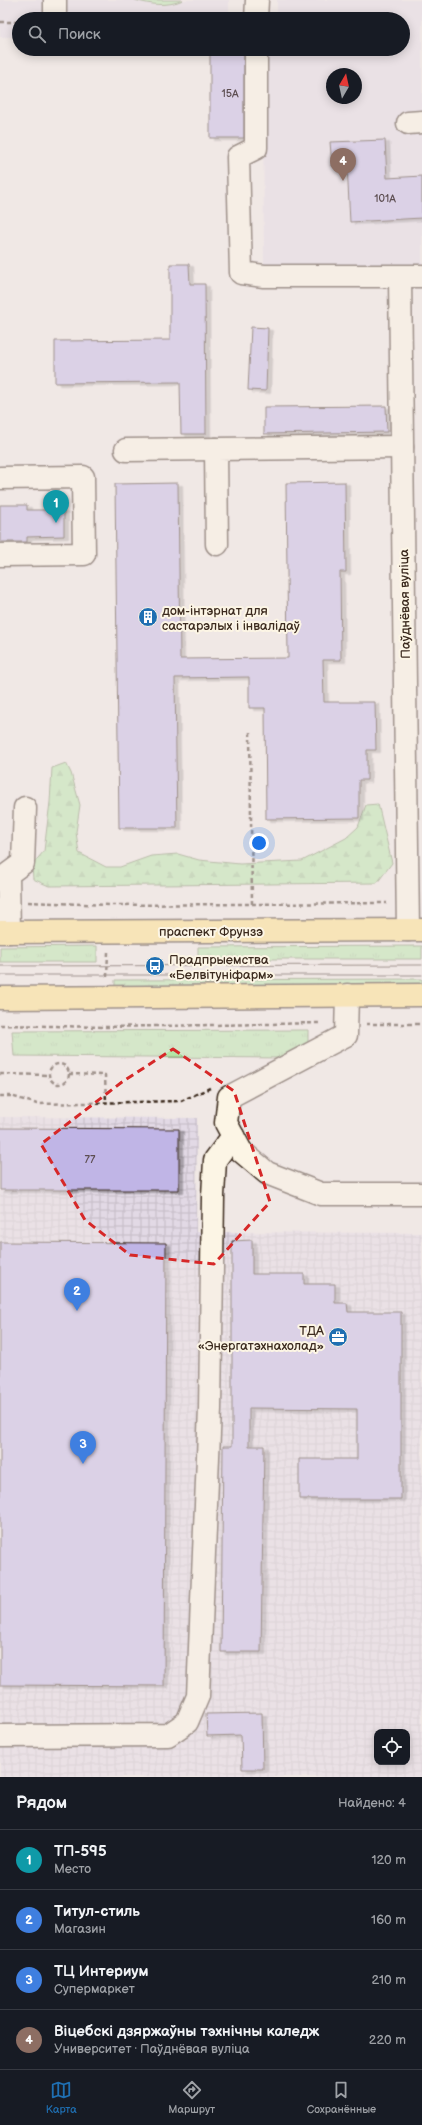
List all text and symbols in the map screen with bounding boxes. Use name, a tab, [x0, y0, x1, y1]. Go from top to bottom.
search box	[12, 12, 410, 56]
icon: search	[26, 23, 48, 45]
text: Поиск	[58, 25, 101, 44]
north arrow	[326, 68, 362, 104]
house number: 15А	[221, 87, 239, 100]
pin: 4	[330, 148, 356, 181]
house number: 101А	[374, 192, 396, 205]
pin: 1	[43, 490, 69, 523]
street label: Паўднёвая вуліца	[396, 549, 414, 659]
place label: дом-інтэрнат для састарэлых і інвалідаў	[162, 603, 300, 634]
building icon: дом-інтэрнат для састарэлых і інвалідаў	[137, 606, 159, 628]
your location	[249, 833, 269, 853]
street label: праспект Фрунзэ	[159, 924, 263, 940]
place label: Прадпрыемства «Белвітуніфарм»	[169, 952, 274, 983]
bus stop icon: Прадпрыемства «Белвітуніфарм»	[144, 955, 166, 977]
house number: 77	[85, 1153, 96, 1166]
pin: 2	[64, 1278, 90, 1311]
place label: ТДА «Энергатэхнахолад»	[198, 1323, 324, 1354]
office icon: ТДА «Энергатэхнахолад»	[327, 1326, 349, 1348]
pin: 3	[70, 1431, 96, 1464]
map controls	[374, 1729, 410, 1765]
button: locate	[374, 1729, 410, 1765]
text: Рядом	[16, 1793, 67, 1813]
text: Найдено: 4	[338, 1795, 406, 1811]
text: ТП-595	[54, 1842, 107, 1861]
text: 1	[26, 1852, 32, 1868]
text: 120 m	[371, 1852, 406, 1868]
text: Место	[54, 1861, 91, 1877]
text: Титул-cтиль	[54, 1902, 140, 1921]
text: 2	[25, 1912, 33, 1928]
text: 160 m	[371, 1912, 406, 1928]
text: Магазин	[54, 1921, 106, 1937]
text: ТЦ Интериум	[54, 1962, 149, 1981]
text: 3	[25, 1972, 33, 1988]
text: 210 m	[372, 1972, 406, 1988]
text: Супермаркет	[54, 1981, 135, 1997]
text: Віцебскі дзяржаўны тэхнічны каледж	[54, 2022, 319, 2041]
text: 4	[25, 2032, 33, 2048]
text: 220 m	[369, 2032, 406, 2048]
text: Университет · Паўднёвая вуліца	[54, 2041, 250, 2057]
tab: Карта	[46, 2079, 77, 2116]
tab: Маршрут	[168, 2079, 215, 2116]
tab: Сохранённые	[307, 2079, 376, 2116]

